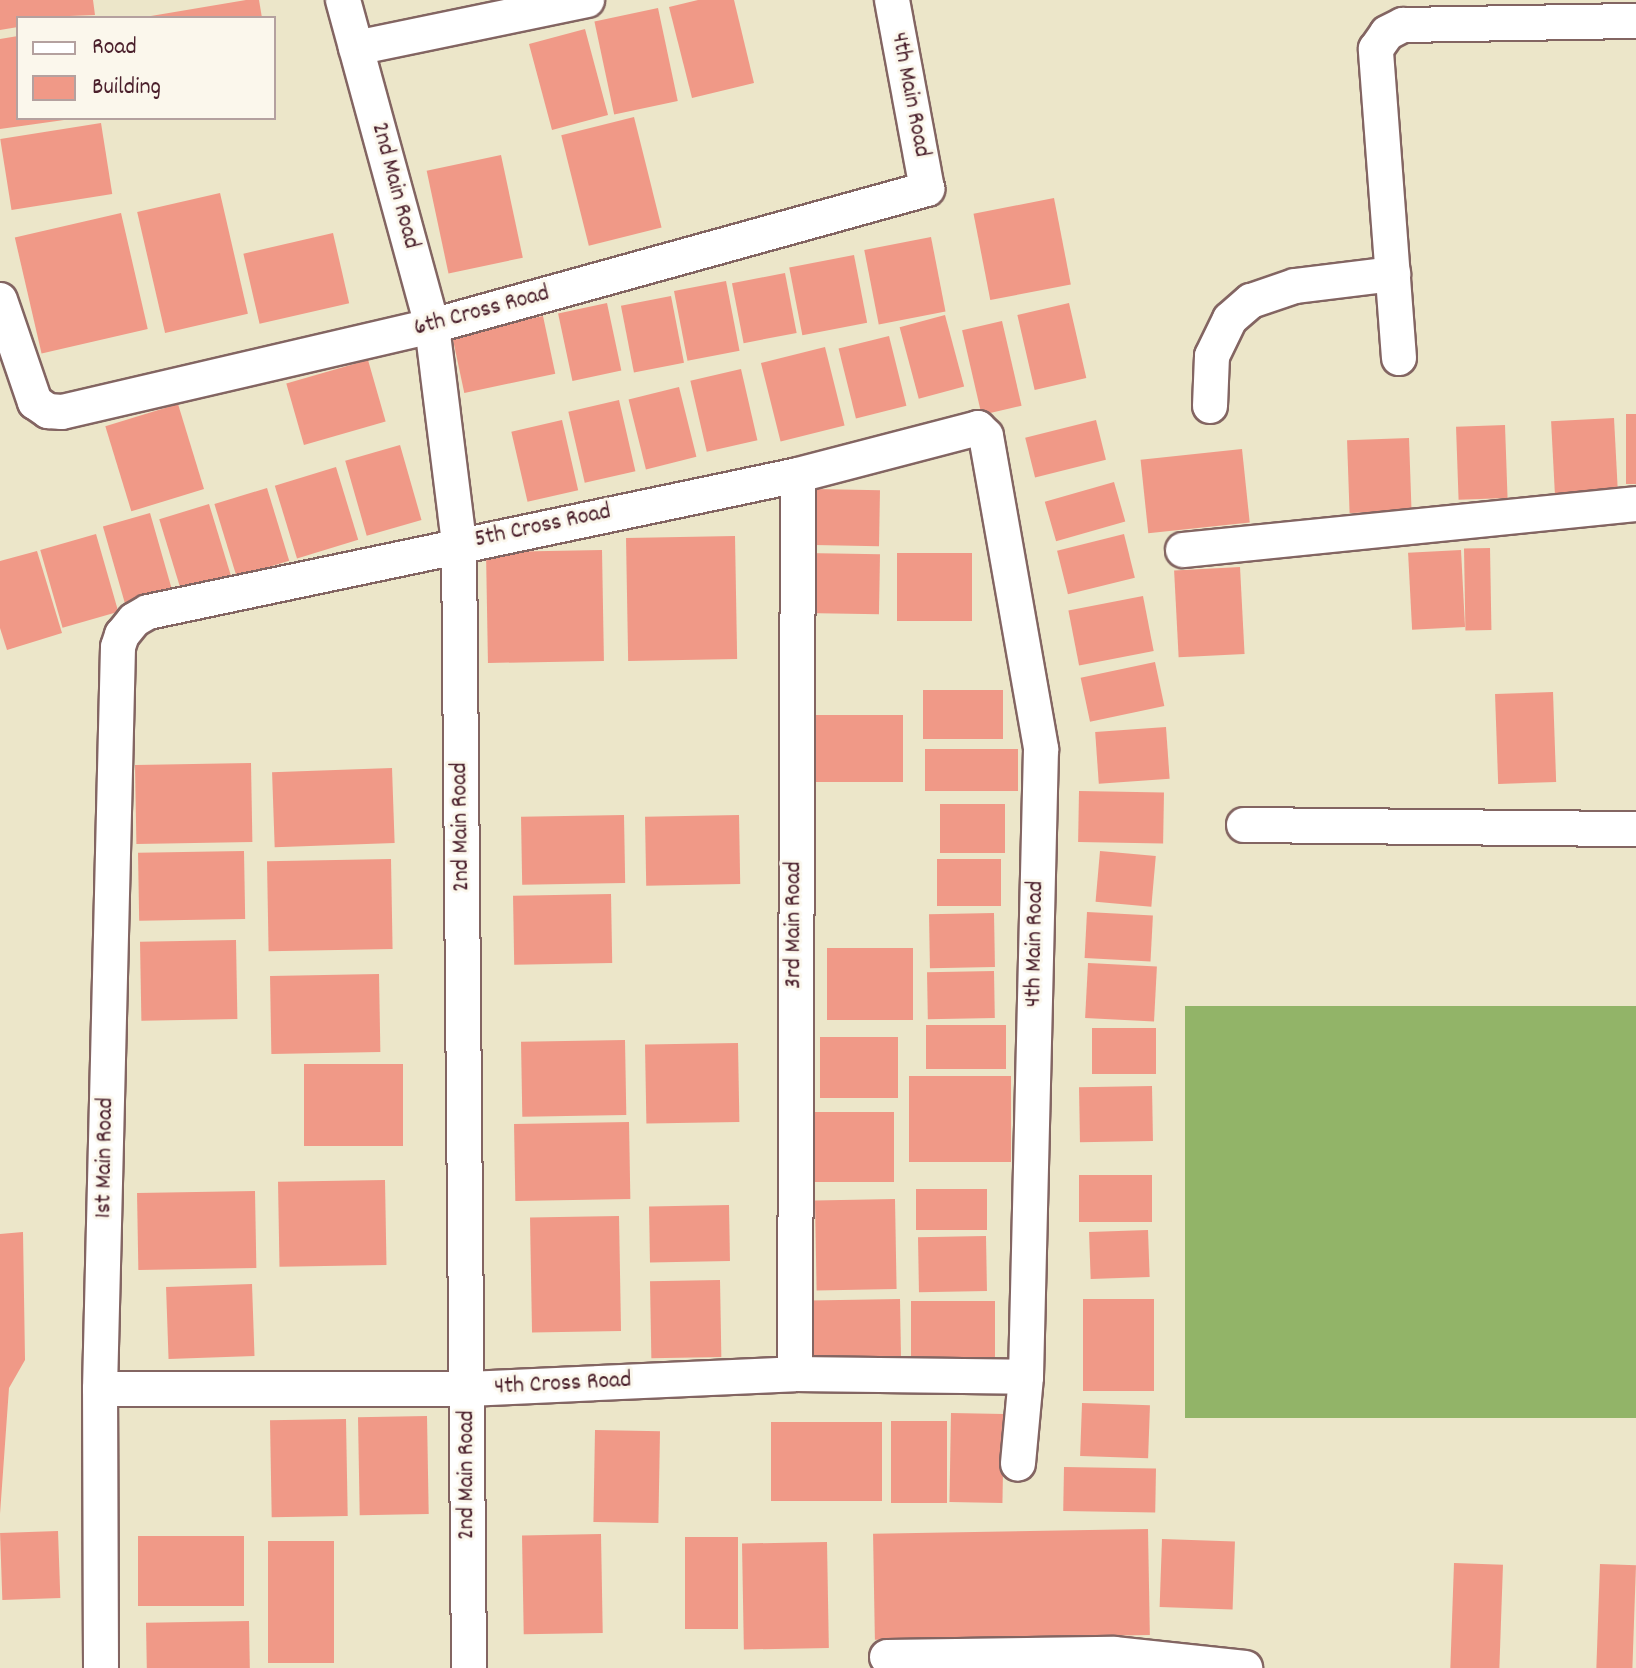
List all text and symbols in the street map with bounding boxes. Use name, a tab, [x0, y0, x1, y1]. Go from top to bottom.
legend	[16, 16, 276, 120]
street label: 4th Main Road	[883, 30, 935, 160]
text: Road	[92, 31, 137, 65]
text: Building	[92, 71, 161, 105]
street label: 2nd Main Road	[363, 120, 425, 252]
street label: 6th Cross Road	[411, 280, 553, 344]
street label: 5th Cross Road	[472, 499, 614, 555]
street label: 2nd Main Road	[446, 762, 478, 892]
street label: 3rd Main Road	[781, 861, 809, 989]
street label: 4th Main Road	[1020, 881, 1052, 1007]
street label: 1st Main Road	[91, 1097, 121, 1219]
street label: 4th Cross Road	[494, 1367, 632, 1403]
street label: 2nd Main Road	[454, 1410, 482, 1540]

